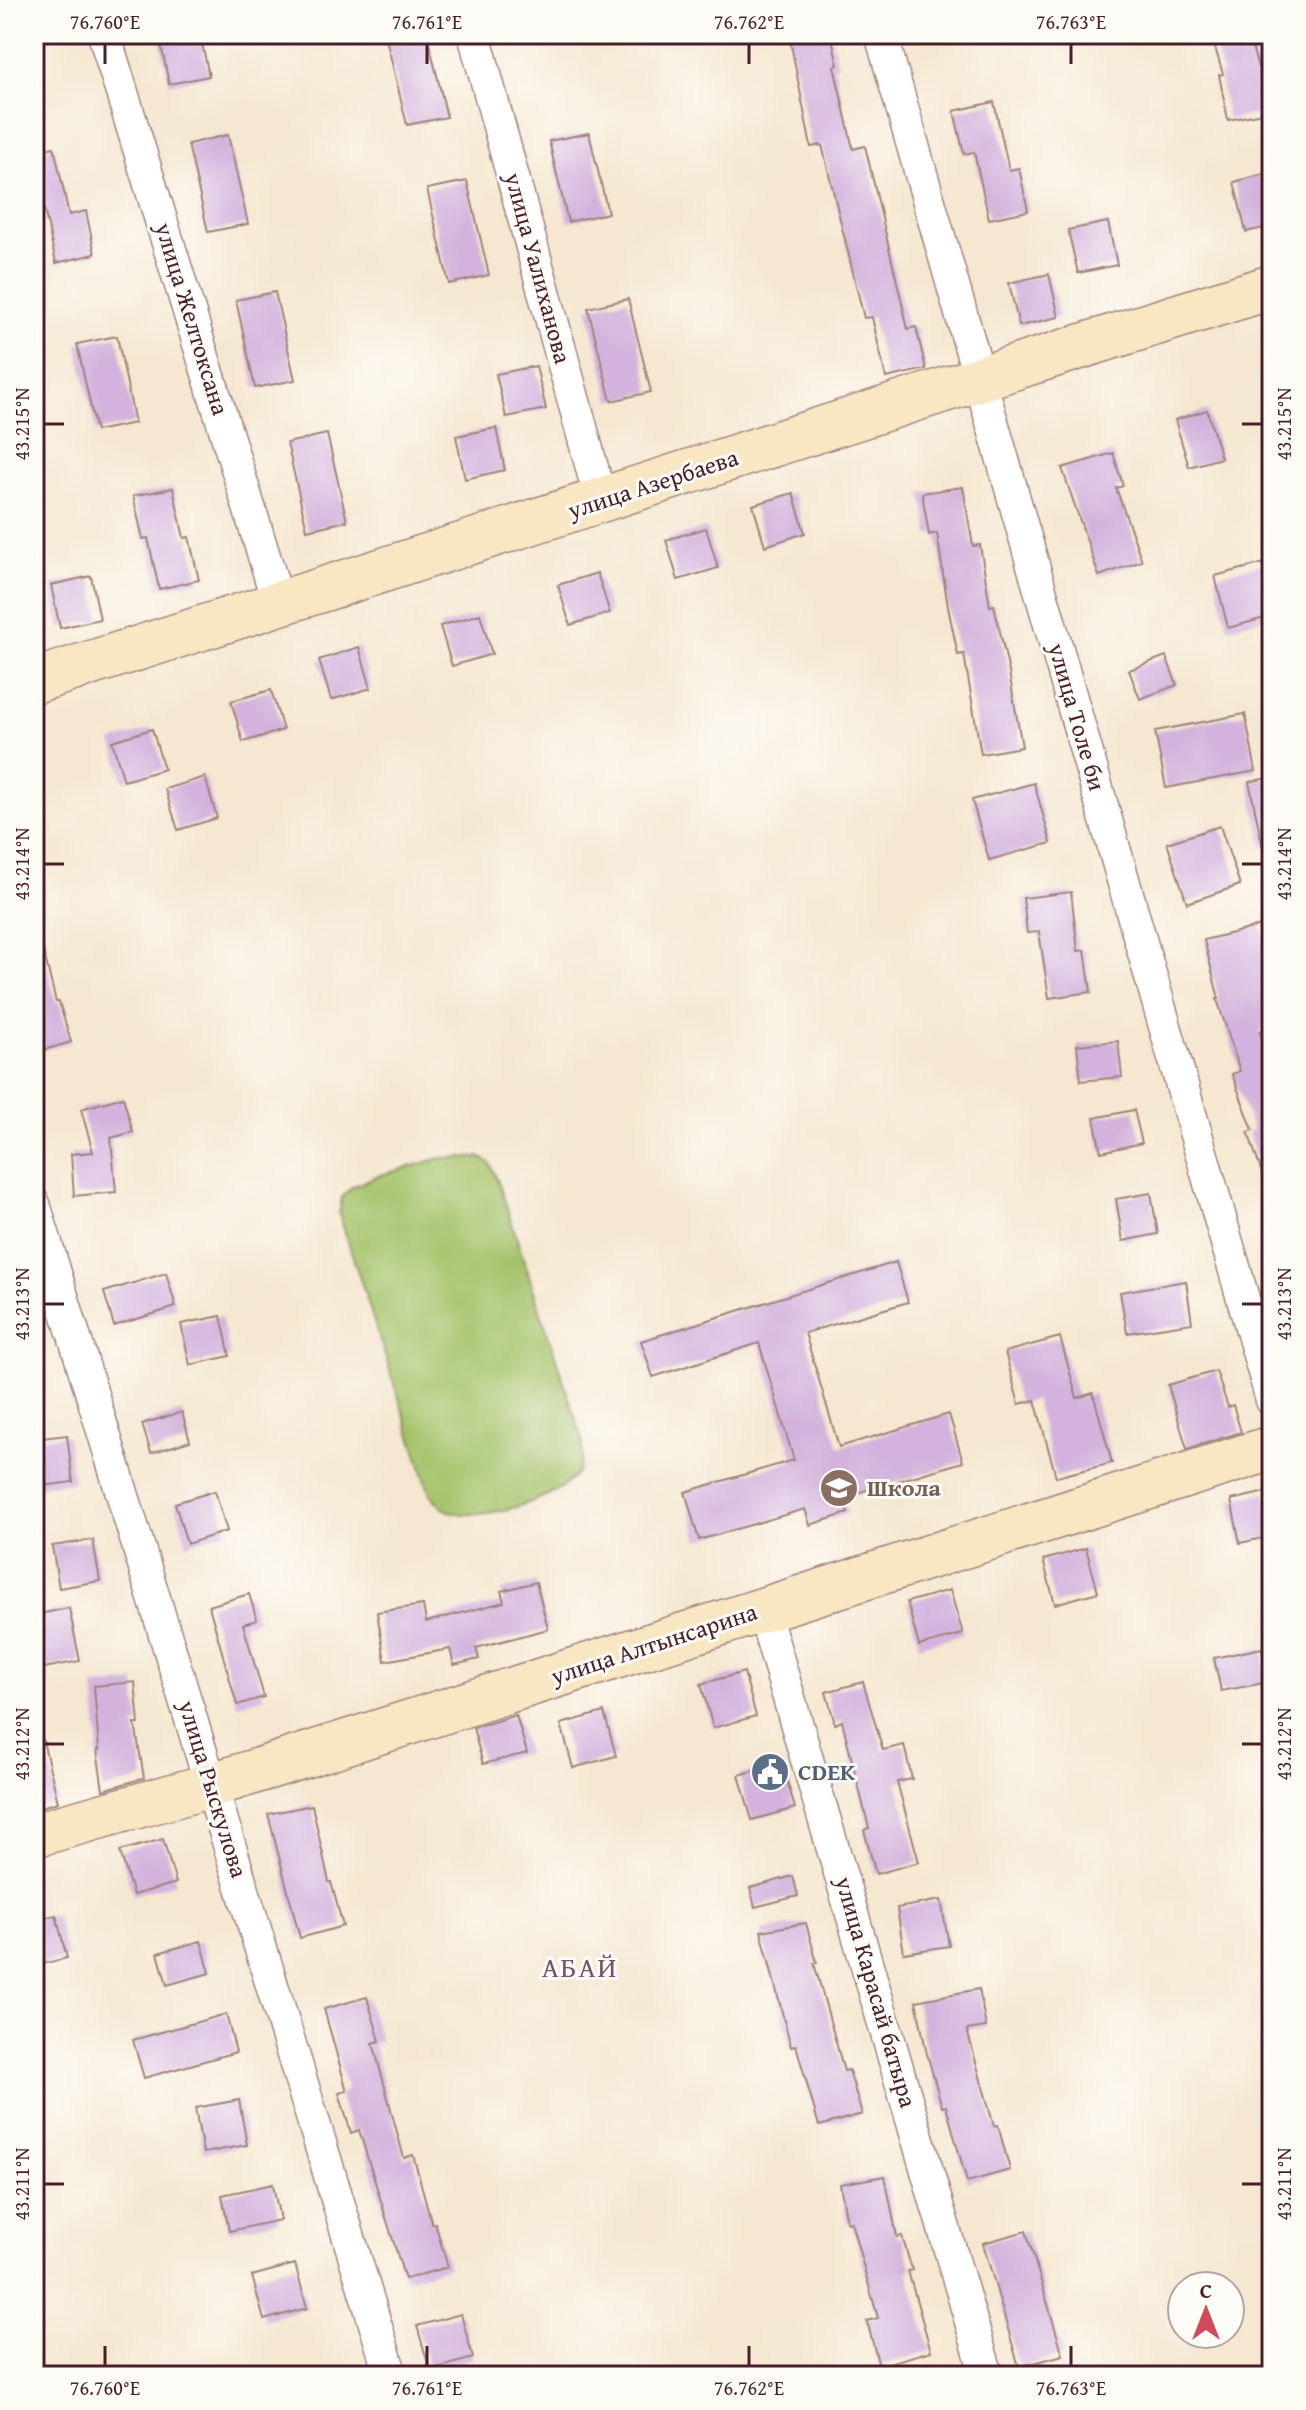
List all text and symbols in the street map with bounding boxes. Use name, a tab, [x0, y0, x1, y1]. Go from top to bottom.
text: 76.760°E	[70, 7, 140, 36]
text: 76.761°E	[392, 7, 462, 36]
text: 76.762°E	[714, 7, 784, 36]
text: 76.763°E	[1036, 7, 1106, 36]
street label: улица Уалиханова	[496, 167, 581, 368]
street label: улица Желтоксана	[146, 217, 239, 420]
text: 43.215°N	[7, 387, 36, 461]
text: 43.215°N	[1269, 387, 1298, 461]
street label: улица Азербаева	[562, 439, 743, 528]
street label: улица Толе би	[1039, 638, 1115, 795]
text: 43.214°N	[7, 827, 36, 901]
text: 43.214°N	[1269, 827, 1298, 901]
text: 43.213°N	[7, 1267, 36, 1341]
text: 43.213°N	[1269, 1267, 1298, 1341]
school or university icon: Школа	[818, 1467, 860, 1509]
place label: Школа	[867, 1470, 941, 1505]
street label: улица Алтынсарина	[545, 1594, 762, 1694]
street label: улица Рыскулова	[170, 1695, 257, 1882]
text: 43.212°N	[7, 1707, 36, 1781]
text: 43.212°N	[1269, 1707, 1298, 1781]
public building icon: CDEK	[749, 1751, 791, 1793]
place label: CDEK	[798, 1754, 856, 1789]
street label: улица Карасай батыра	[826, 1871, 926, 2112]
district label: АБАЙ	[542, 1946, 618, 1987]
text: 43.211°N	[7, 2147, 36, 2221]
text: 43.211°N	[1269, 2147, 1298, 2221]
north arrow	[1166, 2270, 1246, 2350]
text: С	[1200, 2274, 1212, 2306]
text: 76.760°E	[70, 2373, 140, 2402]
text: 76.761°E	[392, 2373, 462, 2402]
text: 76.762°E	[714, 2373, 784, 2402]
text: 76.763°E	[1036, 2373, 1106, 2402]

